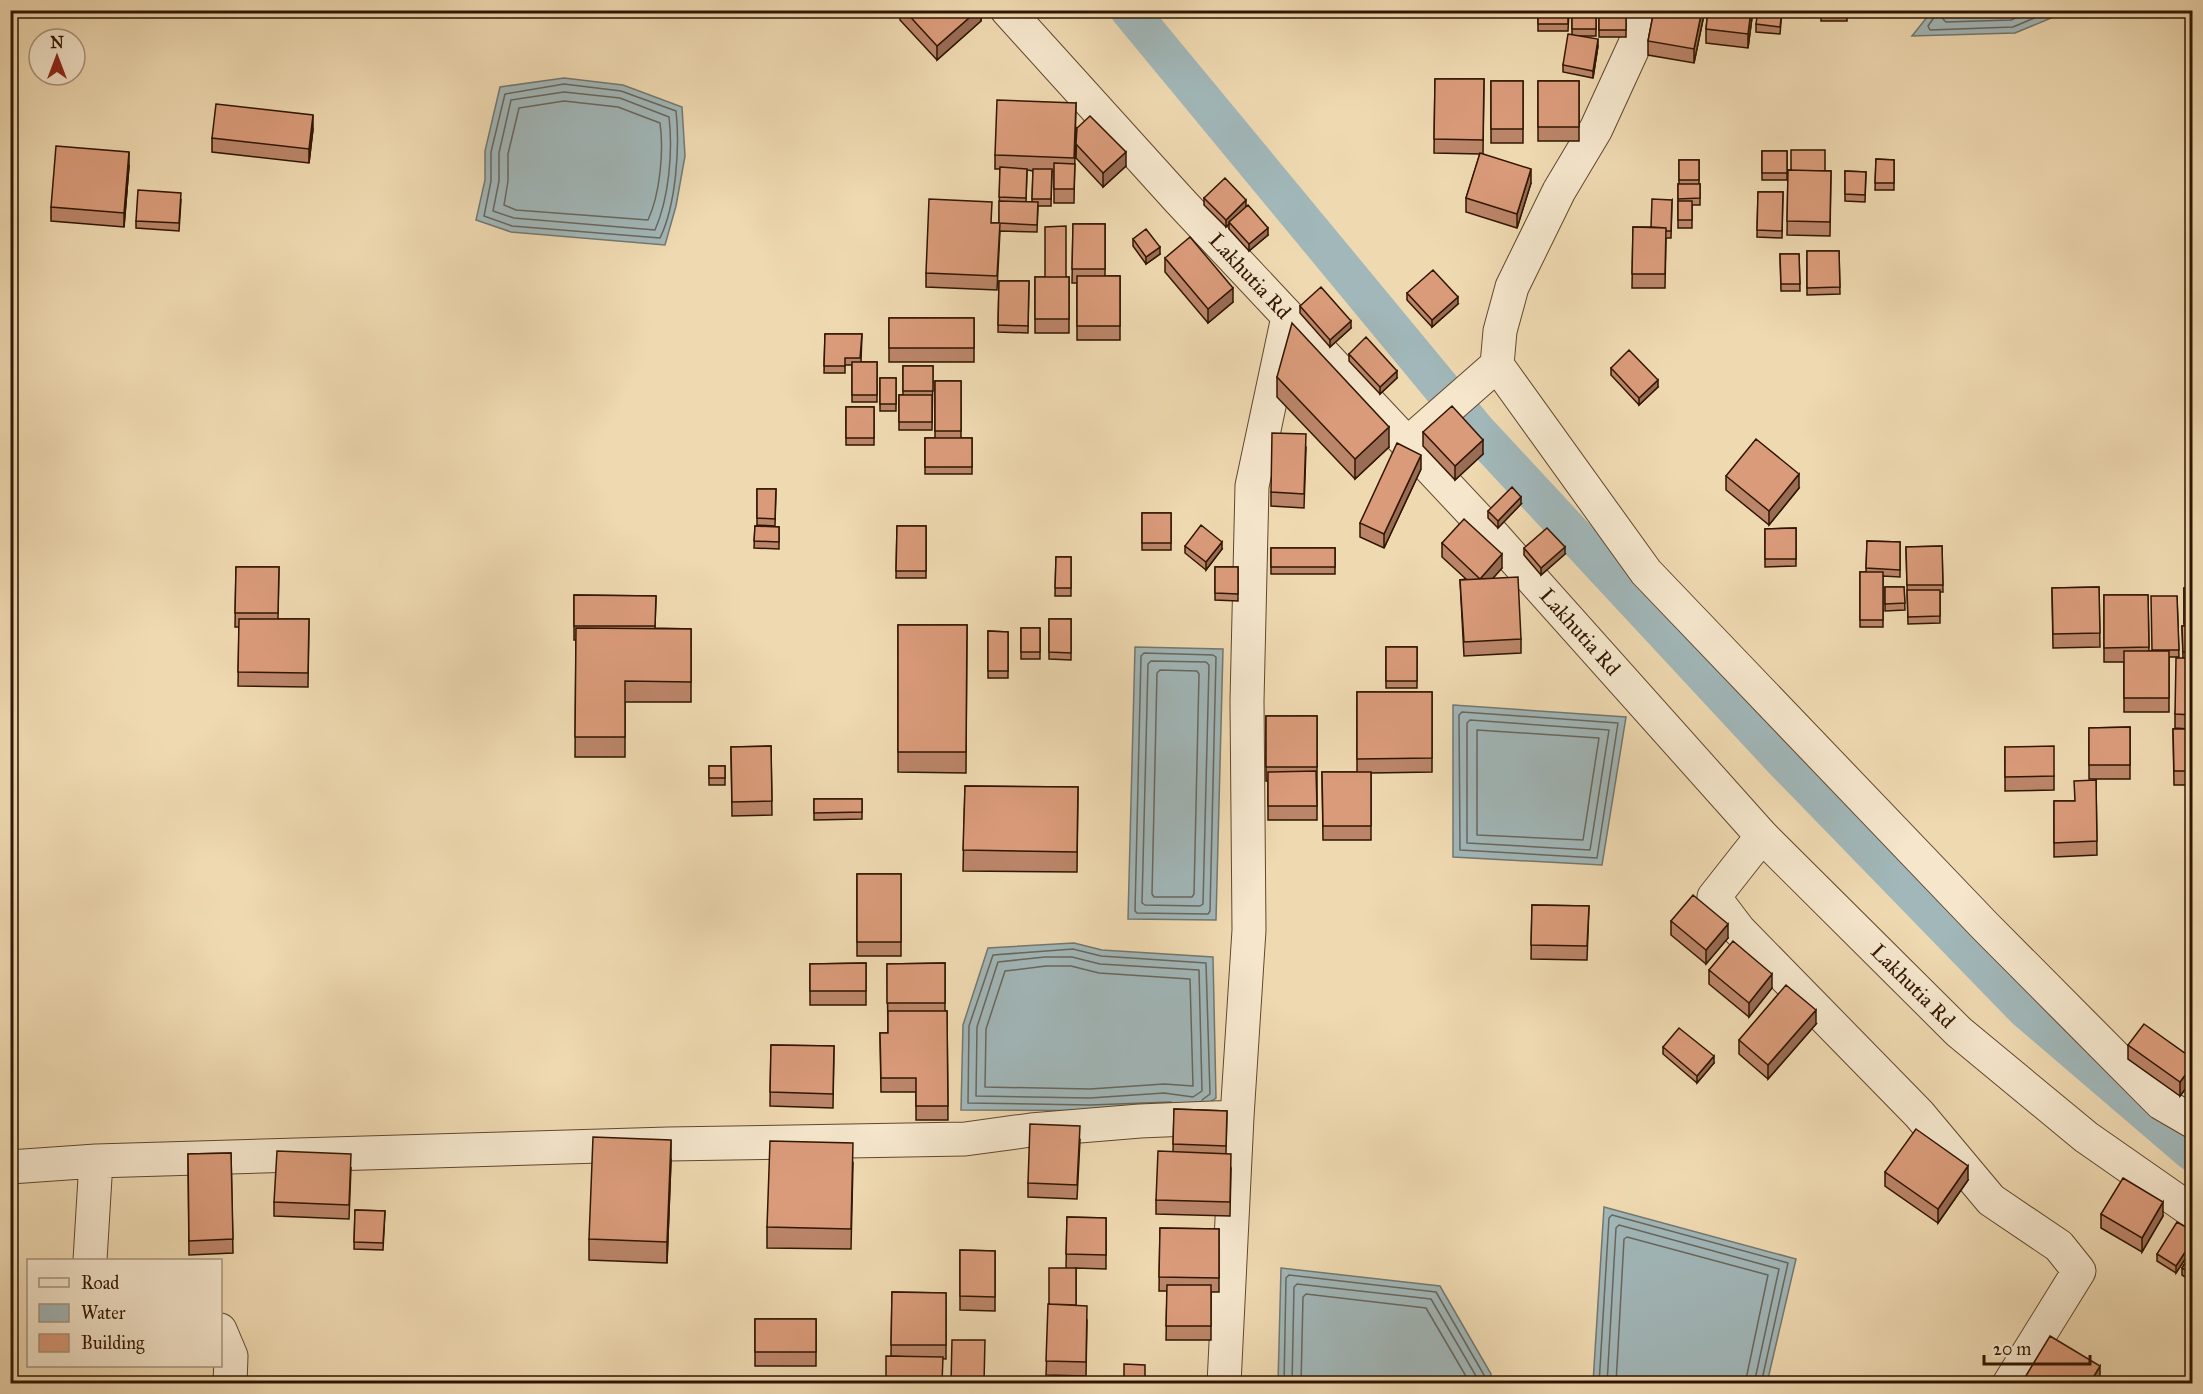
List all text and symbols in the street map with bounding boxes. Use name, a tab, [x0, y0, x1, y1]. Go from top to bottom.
north arrow	[27, 27, 87, 87]
text: N	[50, 33, 64, 52]
street label: Lakhutia Rd	[1203, 227, 1297, 325]
street label: Lakhutia Rd	[1534, 583, 1626, 681]
street label: Lakhutia Rd	[1865, 938, 1961, 1034]
legend	[27, 1259, 222, 1367]
text: Road	[81, 1272, 119, 1294]
text: Water	[81, 1302, 126, 1324]
scale bar	[1984, 1328, 2090, 1366]
text: Building	[81, 1332, 145, 1355]
text: 20 m	[1993, 1338, 2031, 1360]

